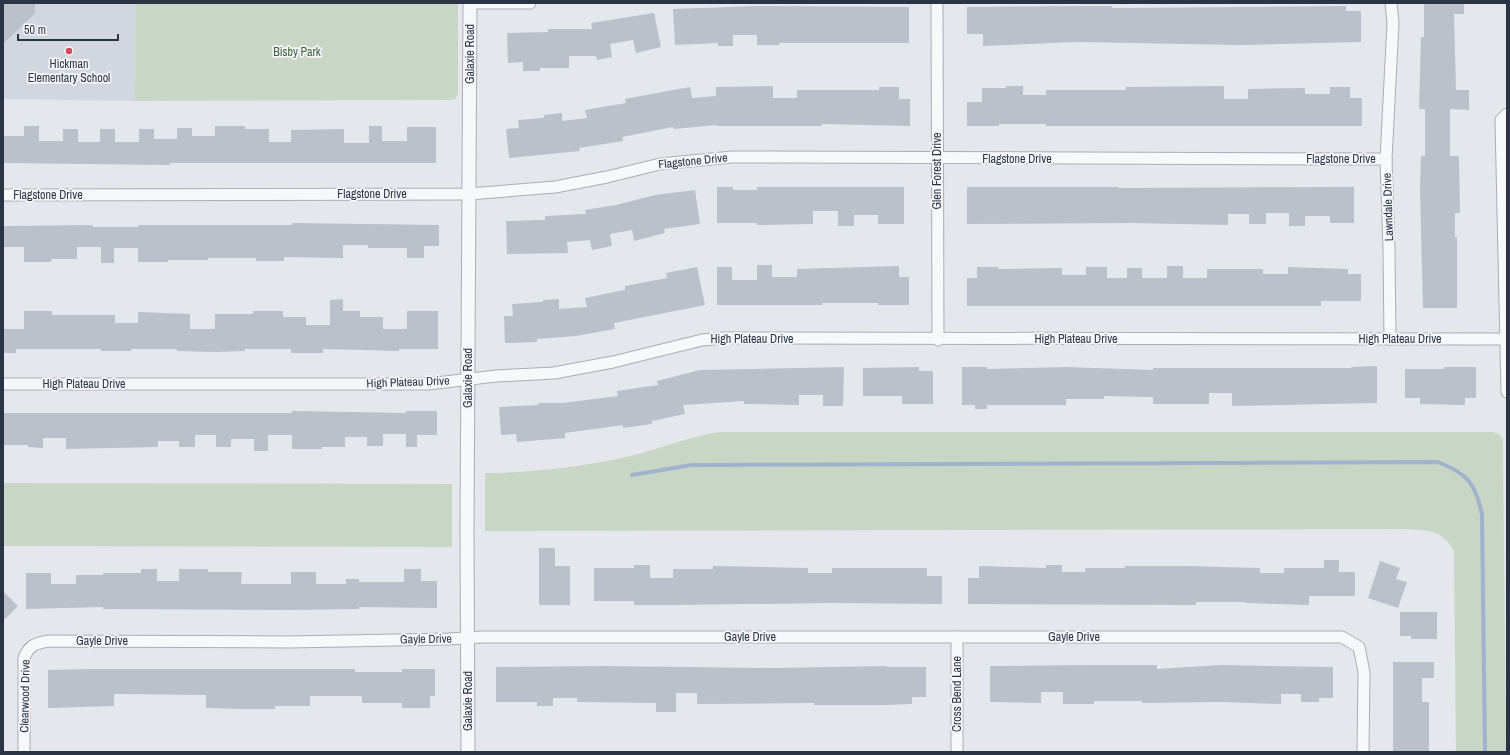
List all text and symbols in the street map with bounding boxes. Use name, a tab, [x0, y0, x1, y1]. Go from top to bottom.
scale bar	[18, 16, 118, 42]
text: 50 m	[24, 22, 46, 38]
street label: Galaxie Road	[462, 24, 478, 84]
park label: Bisby Park	[273, 44, 321, 60]
marker: Hickman Elementary School	[64, 46, 74, 56]
place label: Hickman Elementary School	[28, 56, 110, 86]
street label: Glen Forest Drive	[929, 132, 945, 210]
street label: Flagstone Drive	[658, 149, 728, 173]
street label: Flagstone Drive	[982, 151, 1052, 167]
street label: Flagstone Drive	[1306, 151, 1376, 167]
street label: Lawndale Drive	[1379, 173, 1397, 241]
street label: Flagstone Drive	[337, 186, 407, 202]
street label: Flagstone Drive	[13, 187, 83, 203]
street label: High Plateau Drive	[710, 331, 794, 347]
street label: High Plateau Drive	[1034, 331, 1118, 347]
street label: High Plateau Drive	[1358, 331, 1442, 347]
street label: Galaxie Road	[460, 348, 476, 408]
street label: High Plateau Drive	[366, 373, 450, 391]
street label: High Plateau Drive	[42, 376, 126, 392]
street label: Gayle Drive	[724, 629, 776, 645]
street label: Gayle Drive	[1048, 629, 1100, 645]
street label: Gayle Drive	[400, 631, 452, 647]
street label: Gayle Drive	[76, 633, 128, 649]
street label: Cross Bend Lane	[949, 656, 965, 732]
street label: Clearwood Drive	[16, 659, 34, 733]
street label: Galaxie Road	[460, 671, 476, 731]

